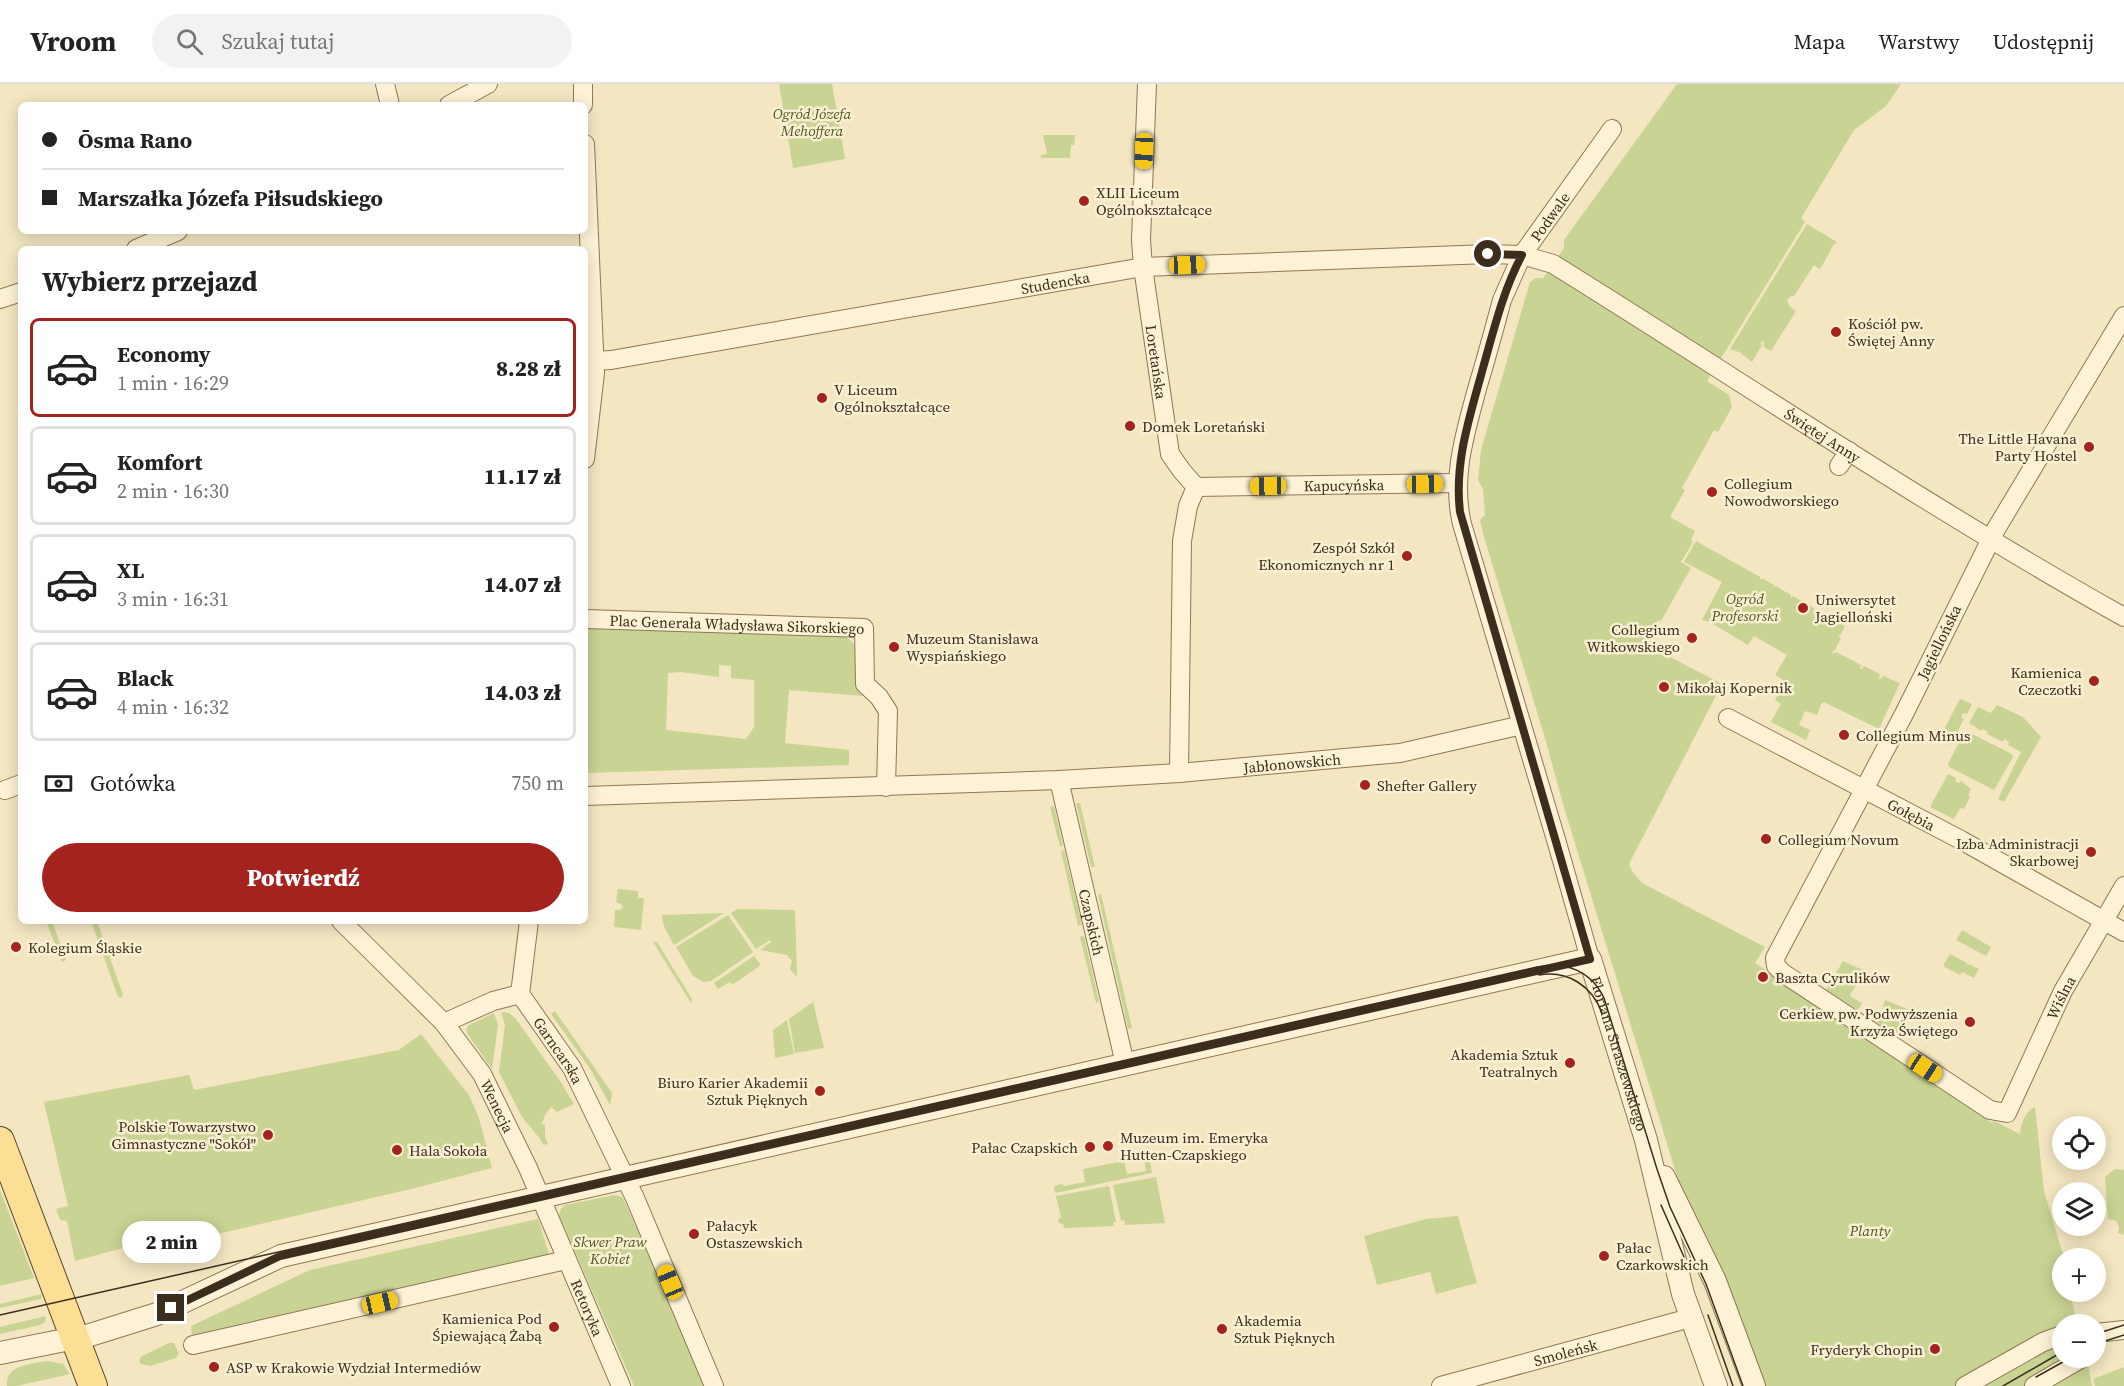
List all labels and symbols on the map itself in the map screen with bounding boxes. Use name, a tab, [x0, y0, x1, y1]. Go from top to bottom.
park label: Ogród Józefa Mehoffera	[773, 103, 851, 141]
car	[1134, 133, 1154, 169]
place label: XLII Liceum Ogólnokształcące	[1096, 182, 1213, 220]
street label: Podwale	[1525, 187, 1575, 245]
marker: XLII Liceum Ogólnokształcące	[1077, 194, 1091, 208]
route start	[1474, 240, 1501, 267]
car	[1169, 255, 1205, 275]
street label: Studencka	[1019, 266, 1092, 299]
place label: Kościół pw. Świętej Anny	[1848, 313, 1935, 351]
street label: Loretańska	[1141, 323, 1172, 401]
marker: Kościół pw. Świętej Anny	[1829, 325, 1843, 339]
place label: V Liceum Ogólnokształcące	[834, 379, 951, 417]
marker: V Liceum Ogólnokształcące	[815, 391, 829, 405]
street label: Świętej Anny	[1781, 403, 1865, 467]
place label: Domek Loretański	[1142, 416, 1265, 437]
marker: Domek Loretański	[1123, 419, 1137, 433]
place label: The Little Havana Party Hostel	[1958, 428, 2078, 466]
marker: The Little Havana Party Hostel	[2082, 440, 2096, 454]
place label: Collegium Nowodworskiego	[1724, 473, 1839, 511]
street label: Kapucyńska	[1303, 474, 1385, 496]
car	[1407, 475, 1443, 493]
car	[1250, 477, 1286, 495]
marker: Collegium Nowodworskiego	[1705, 485, 1719, 499]
place label: Zespół Szkół Ekonomicznych nr 1	[1258, 537, 1396, 575]
marker: Zespół Szkół Ekonomicznych nr 1	[1400, 549, 1414, 563]
park label: Ogród Profesorski	[1710, 588, 1779, 626]
place label: Uniwersytet Jagielloński	[1814, 589, 1896, 627]
marker: Uniwersytet Jagielloński	[1796, 601, 1810, 615]
street label: Jagiellońska	[1911, 601, 1966, 684]
street label: Plac Generała Władysława Sikorskiego	[609, 609, 865, 639]
place label: Collegium Witkowskiego	[1587, 619, 1680, 657]
place label: Muzeum Stanisława Wyspiańskiego	[906, 628, 1039, 666]
marker: Collegium Witkowskiego	[1685, 631, 1699, 645]
marker: Muzeum Stanisława Wyspiańskiego	[887, 640, 901, 654]
place label: Kamienica Czeczotki	[2010, 662, 2082, 700]
marker: Kamienica Czeczotki	[2087, 674, 2101, 688]
place label: Mikołaj Kopernik	[1676, 677, 1793, 698]
marker: Mikołaj Kopernik	[1657, 680, 1671, 694]
place label: Collegium Minus	[1856, 725, 1970, 746]
marker: Collegium Minus	[1837, 728, 1851, 742]
street label: Jabłonowskich	[1241, 748, 1342, 778]
place label: Shefter Gallery	[1377, 775, 1477, 796]
marker: Shefter Gallery	[1358, 778, 1372, 792]
street label: Gołębia	[1884, 793, 1939, 835]
place label: Collegium Novum	[1778, 829, 1900, 850]
marker: Collegium Novum	[1759, 832, 1773, 846]
place label: Izba Administracji Skarbowej	[1956, 833, 2079, 871]
marker: Izba Administracji Skarbowej	[2084, 845, 2098, 859]
street label: Czapskich	[1074, 887, 1110, 958]
place label: Kolegium Śląskie	[28, 937, 142, 958]
marker: Kolegium Śląskie	[9, 940, 23, 954]
place label: Baszta Cyrulików	[1775, 967, 1891, 988]
marker: Baszta Cyrulików	[1756, 970, 1770, 984]
street label: Wiślna	[2041, 971, 2080, 1023]
street label: Floriana Straszewskiego	[1585, 973, 1653, 1133]
place label: Cerkiew pw. Podwyższenia Krzyża Świętego	[1779, 1003, 1958, 1041]
street label: Garncarska	[529, 1013, 589, 1088]
marker: Cerkiew pw. Podwyższenia Krzyża Świętego	[1963, 1015, 1977, 1029]
place label: Akademia Sztuk Teatralnych	[1451, 1044, 1559, 1082]
car	[1905, 1051, 1945, 1085]
marker: Akademia Sztuk Teatralnych	[1563, 1056, 1577, 1070]
place label: Biuro Karier Akademii Sztuk Pięknych	[657, 1072, 808, 1110]
street label: Wenecja	[476, 1076, 520, 1136]
marker: Biuro Karier Akademii Sztuk Pięknych	[813, 1084, 827, 1098]
place label: Polskie Towarzystwo Gimnastyczne "Sokół"	[111, 1116, 256, 1154]
place label: Muzeum im. Emeryka Hutten-Czapskiego	[1120, 1127, 1268, 1165]
marker: Polskie Towarzystwo Gimnastyczne "Sokół"	[261, 1128, 275, 1142]
place label: Pałac Czapskich	[971, 1137, 1078, 1158]
marker: Muzeum im. Emeryka Hutten-Czapskiego	[1101, 1139, 1115, 1153]
place label: Hala Sokoła	[409, 1140, 488, 1161]
marker: Pałac Czapskich	[1083, 1140, 1097, 1154]
marker: Hala Sokoła	[390, 1143, 404, 1157]
place label: Pałacyk Ostaszewskich	[706, 1215, 803, 1253]
park label: Planty	[1849, 1220, 1891, 1241]
callout: 2 min	[122, 1221, 220, 1263]
marker: Pałacyk Ostaszewskich	[687, 1227, 701, 1241]
park label: Skwer Praw Kobiet	[573, 1231, 648, 1269]
place label: Pałac Czarkowskich	[1616, 1237, 1709, 1275]
marker: Pałac Czarkowskich	[1597, 1249, 1611, 1263]
car	[655, 1262, 685, 1302]
street label: Retoryka	[566, 1276, 609, 1340]
car	[360, 1290, 400, 1316]
route end	[157, 1294, 184, 1321]
place label: Kamienica Pod Śpiewającą Żabą	[432, 1308, 542, 1346]
place label: Akademia Sztuk Pięknych	[1234, 1310, 1335, 1348]
marker: Kamienica Pod Śpiewającą Żabą	[547, 1320, 561, 1334]
marker: Akademia Sztuk Pięknych	[1215, 1322, 1229, 1336]
street label: Smoleńsk	[1531, 1333, 1600, 1371]
place label: Fryderyk Chopin	[1810, 1339, 1923, 1360]
marker: Fryderyk Chopin	[1928, 1342, 1942, 1356]
place label: ASP w Krakowie Wydział Intermediów	[226, 1357, 482, 1378]
marker: ASP w Krakowie Wydział Intermediów	[207, 1360, 221, 1374]

